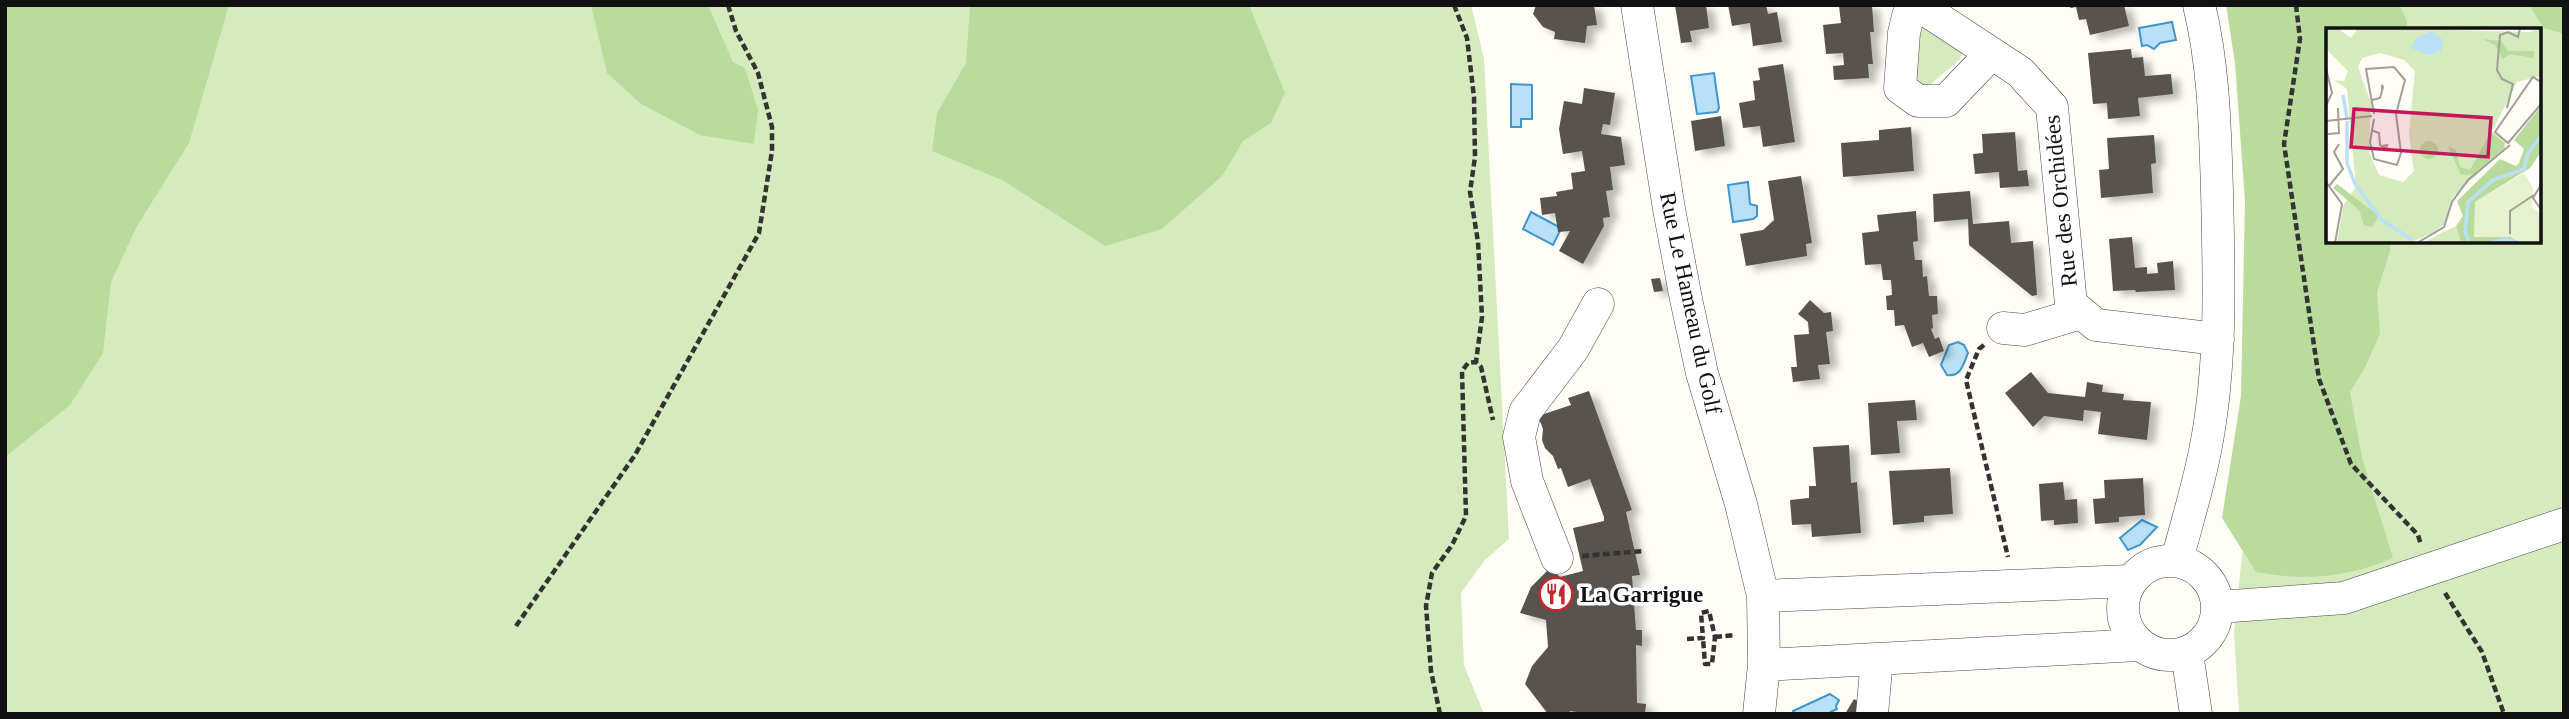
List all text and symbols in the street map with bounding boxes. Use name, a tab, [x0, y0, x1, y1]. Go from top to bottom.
inset map	[2326, 28, 2541, 243]
street label: Rue des Orchidées	[2039, 114, 2082, 288]
street label: Rue Le Hameau du Golf	[1655, 190, 1726, 417]
restaurant icon: La Garrigue	[1537, 575, 1575, 613]
place label: La Garrigue	[1580, 582, 1703, 607]

